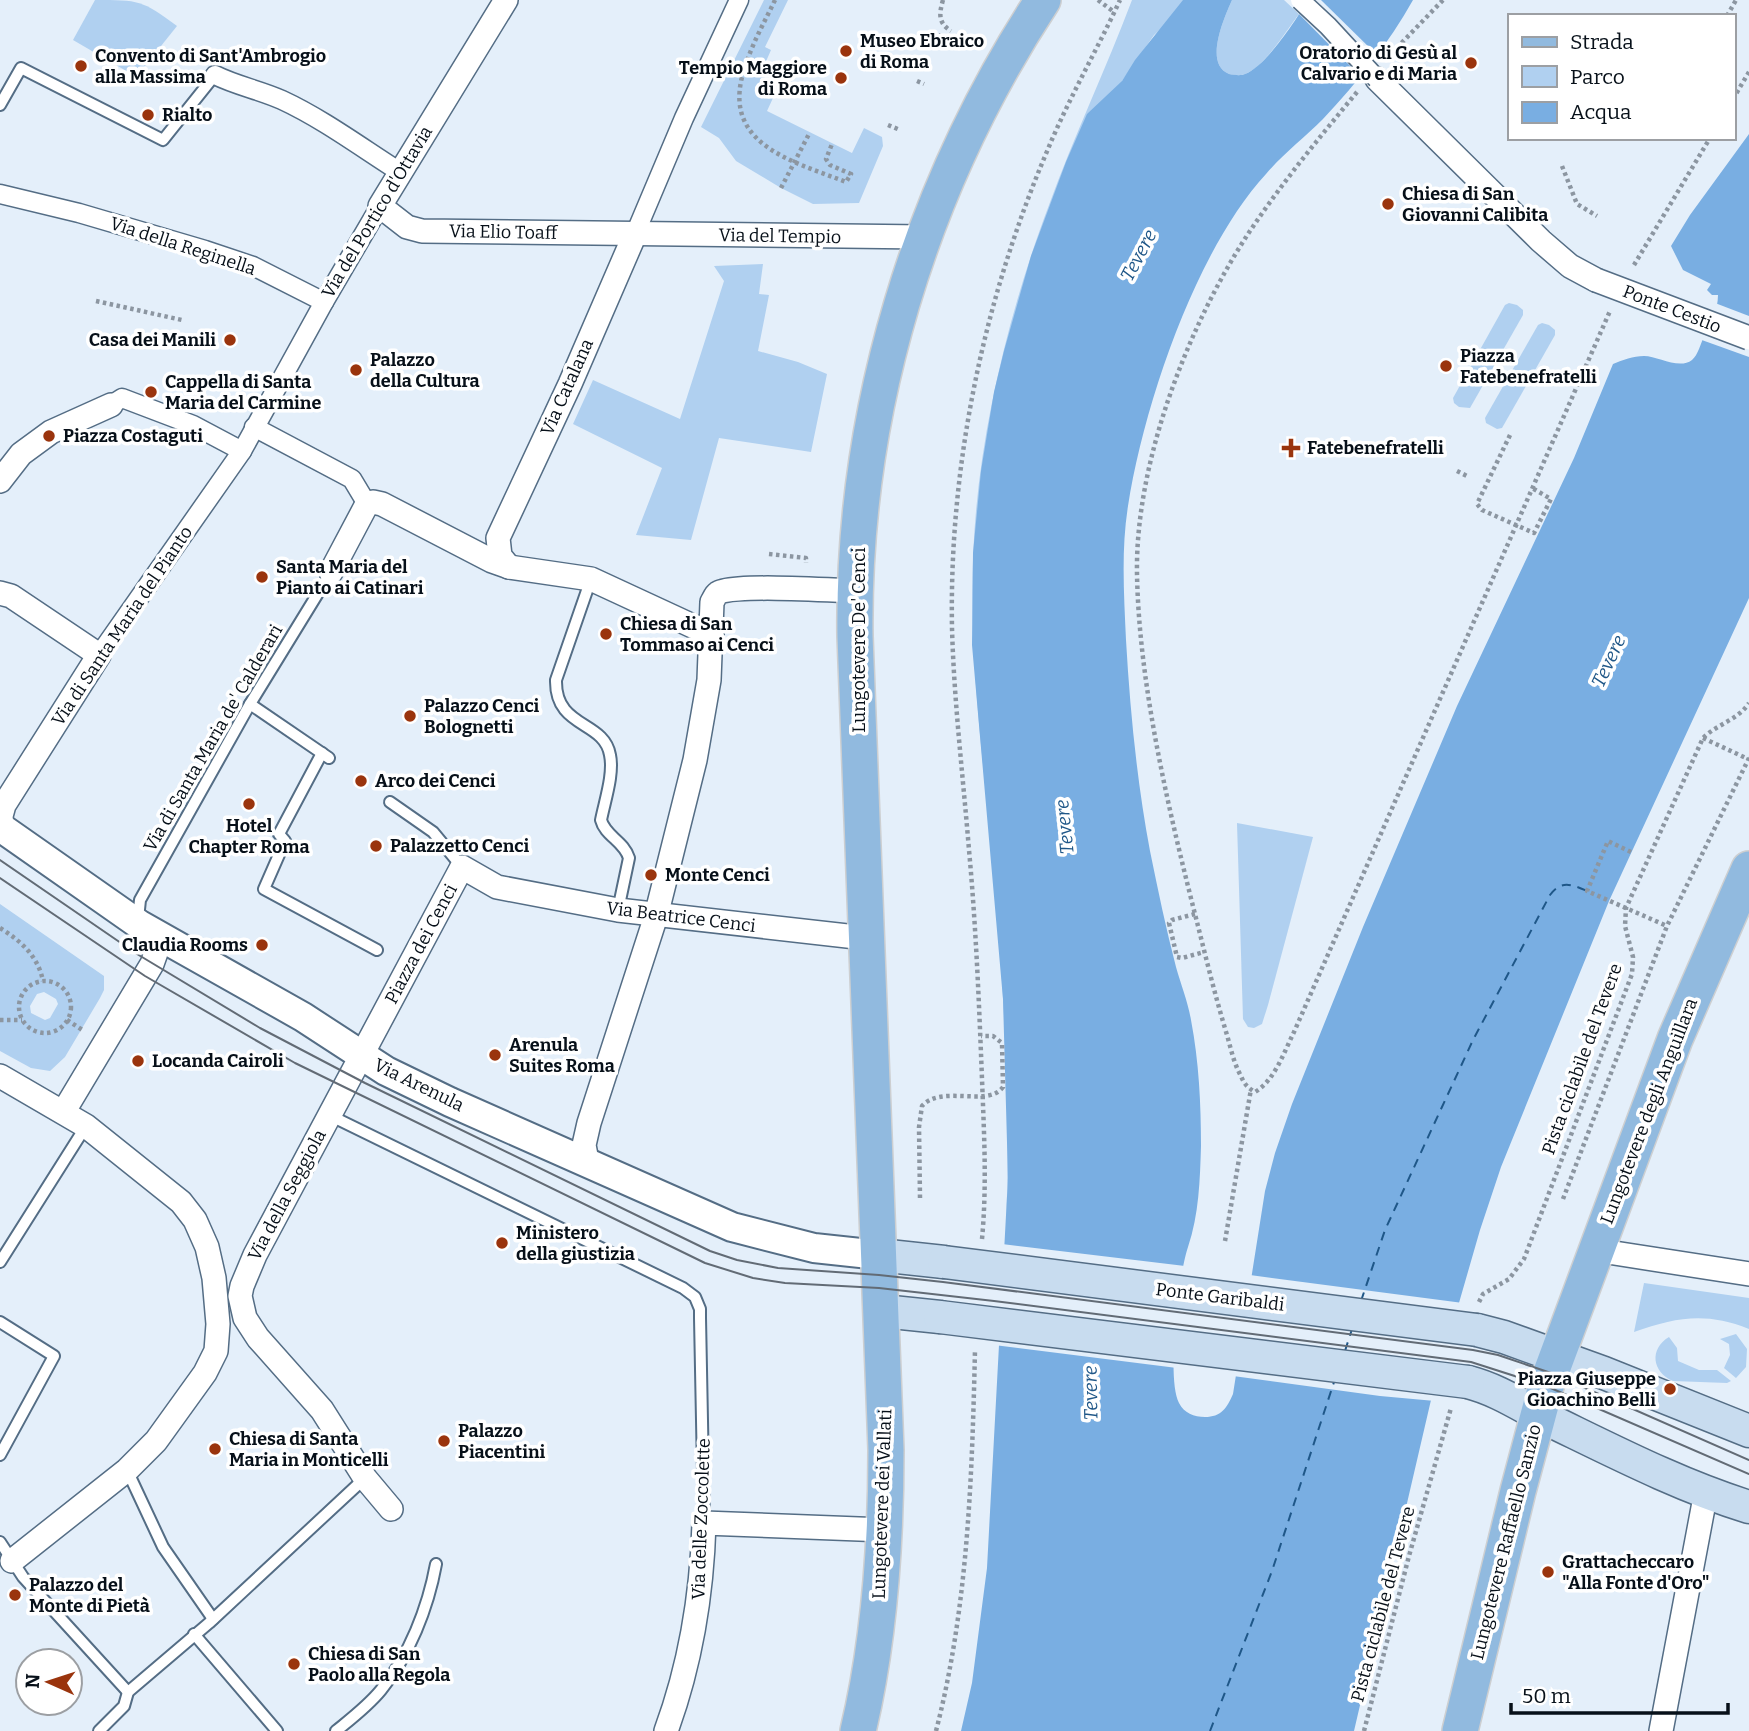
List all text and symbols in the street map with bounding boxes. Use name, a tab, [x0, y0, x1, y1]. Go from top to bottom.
legend	[1508, 14, 1735, 140]
text: Strada	[1570, 29, 1634, 55]
place label: Museo Ebraico di Roma	[860, 30, 984, 73]
place label: Oratorio di Gesù al Calvario e di Maria	[1299, 42, 1457, 85]
marker: Museo Ebraico di Roma	[838, 43, 854, 59]
place label: Convento di Sant'Ambrogio alla Massima	[95, 45, 326, 88]
marker: Oratorio di Gesù al Calvario e di Maria	[1463, 55, 1479, 71]
place label: Tempio Maggiore di Roma	[679, 57, 827, 100]
marker: Convento di Sant'Ambrogio alla Massima	[73, 58, 89, 74]
text: Parco	[1570, 64, 1625, 90]
marker: Tempio Maggiore di Roma	[833, 70, 849, 86]
text: Acqua	[1570, 99, 1632, 125]
place label: Rialto	[162, 104, 212, 126]
marker: Rialto	[140, 107, 156, 123]
street label: Via del Portico d'Ottavia	[317, 122, 437, 302]
place label: Chiesa di San Giovanni Calibita	[1402, 183, 1548, 226]
marker: Chiesa di San Giovanni Calibita	[1380, 196, 1396, 212]
street label: Via della Reginella	[107, 212, 259, 280]
street label: Via Elio Toaff	[449, 220, 559, 244]
street label: Via del Tempio	[718, 224, 842, 248]
water label: Tevere	[1115, 225, 1162, 285]
street label: Ponte Cestio	[1620, 280, 1724, 338]
place label: Casa dei Manili	[89, 329, 216, 351]
marker: Casa dei Manili	[222, 332, 238, 348]
street label: Via Catalana	[536, 335, 598, 439]
place label: Piazza Fatebenefratelli	[1460, 345, 1597, 388]
place label: Palazzo della Cultura	[370, 349, 480, 392]
marker: Piazza Fatebenefratelli	[1438, 358, 1454, 374]
marker: Palazzo della Cultura	[348, 362, 364, 378]
place label: Cappella di Santa Maria del Carmine	[165, 371, 321, 414]
marker: Cappella di Santa Maria del Carmine	[143, 384, 159, 400]
place label: Piazza Costaguti	[63, 425, 203, 447]
marker: Piazza Costaguti	[41, 428, 57, 444]
place label: Fatebenefratelli	[1307, 437, 1444, 459]
marker: Fatebenefratelli	[1281, 438, 1301, 458]
street label: Via di Santa Maria del Pianto	[47, 522, 197, 730]
street label: Lungotevere De' Cenci	[848, 547, 870, 733]
place label: Santa Maria del Pianto ai Catinari	[276, 556, 424, 599]
marker: Santa Maria del Pianto ai Catinari	[254, 569, 270, 585]
place label: Chiesa di San Tommaso ai Cenci	[620, 613, 774, 656]
street label: Via di Santa Maria de' Calderari	[139, 621, 287, 855]
marker: Chiesa di San Tommaso ai Cenci	[598, 626, 614, 642]
water label: Tevere	[1586, 631, 1631, 691]
place label: Palazzo Cenci Bolognetti	[424, 695, 540, 738]
marker: Palazzo Cenci Bolognetti	[402, 708, 418, 724]
place label: Arco dei Cenci	[375, 770, 496, 792]
marker: Arco dei Cenci	[353, 773, 369, 789]
marker: Hotel Chapter Roma	[241, 796, 257, 812]
water label: Tevere	[1050, 798, 1079, 855]
place label: Hotel Chapter Roma	[188, 815, 310, 858]
place label: Palazzetto Cenci	[390, 835, 529, 857]
marker: Palazzetto Cenci	[368, 838, 384, 854]
place label: Monte Cenci	[665, 864, 770, 886]
marker: Monte Cenci	[643, 867, 659, 883]
street label: Piazza dei Cenci	[380, 880, 462, 1008]
street label: Via Beatrice Cenci	[605, 897, 757, 937]
place label: Claudia Rooms	[122, 934, 248, 956]
marker: Claudia Rooms	[254, 937, 270, 953]
street label: Pista ciclabile del Tevere	[1537, 961, 1627, 1157]
street label: Lungotevere degli Anguillara	[1596, 995, 1702, 1227]
place label: Arenula Suites Roma	[509, 1034, 615, 1077]
marker: Arenula Suites Roma	[487, 1047, 503, 1063]
place label: Locanda Cairoli	[152, 1050, 284, 1072]
marker: Locanda Cairoli	[130, 1053, 146, 1069]
street label: Via Arenula	[370, 1054, 468, 1116]
street label: Via della Seggiola	[243, 1126, 331, 1264]
place label: Ministero della giustizia	[516, 1222, 635, 1265]
marker: Ministero della giustizia	[494, 1235, 510, 1251]
street label: Ponte Garibaldi	[1154, 1278, 1286, 1316]
water label: Tevere	[1079, 1365, 1102, 1421]
place label: Piazza Giuseppe Gioachino Belli	[1517, 1368, 1656, 1411]
marker: Piazza Giuseppe Gioachino Belli	[1662, 1381, 1678, 1397]
street label: Lungotevere dei Vallati	[868, 1409, 896, 1599]
place label: Palazzo Piacentini	[458, 1420, 545, 1463]
street label: Lungotevere Raffaello Sanzio	[1466, 1422, 1546, 1662]
place label: Chiesa di Santa Maria in Monticelli	[229, 1428, 389, 1471]
marker: Palazzo Piacentini	[436, 1433, 452, 1449]
street label: Via delle Zoccolette	[687, 1438, 715, 1600]
marker: Chiesa di Santa Maria in Monticelli	[207, 1441, 223, 1457]
street label: Pista ciclabile del Tevere	[1346, 1504, 1420, 1704]
place label: Grattacheccaro "Alla Fonte d'Oro"	[1562, 1551, 1710, 1594]
marker: Grattacheccaro "Alla Fonte d'Oro"	[1540, 1564, 1556, 1580]
place label: Palazzo del Monte di Pietà	[29, 1574, 150, 1617]
marker: Palazzo del Monte di Pietà	[7, 1587, 23, 1603]
place label: Chiesa di San Paolo alla Regola	[308, 1643, 450, 1686]
north arrow	[14, 1647, 84, 1717]
marker: Chiesa di San Paolo alla Regola	[286, 1656, 302, 1672]
scale bar	[1511, 1672, 1728, 1716]
text: N	[21, 1673, 44, 1689]
text: 50 m	[1522, 1683, 1571, 1709]

